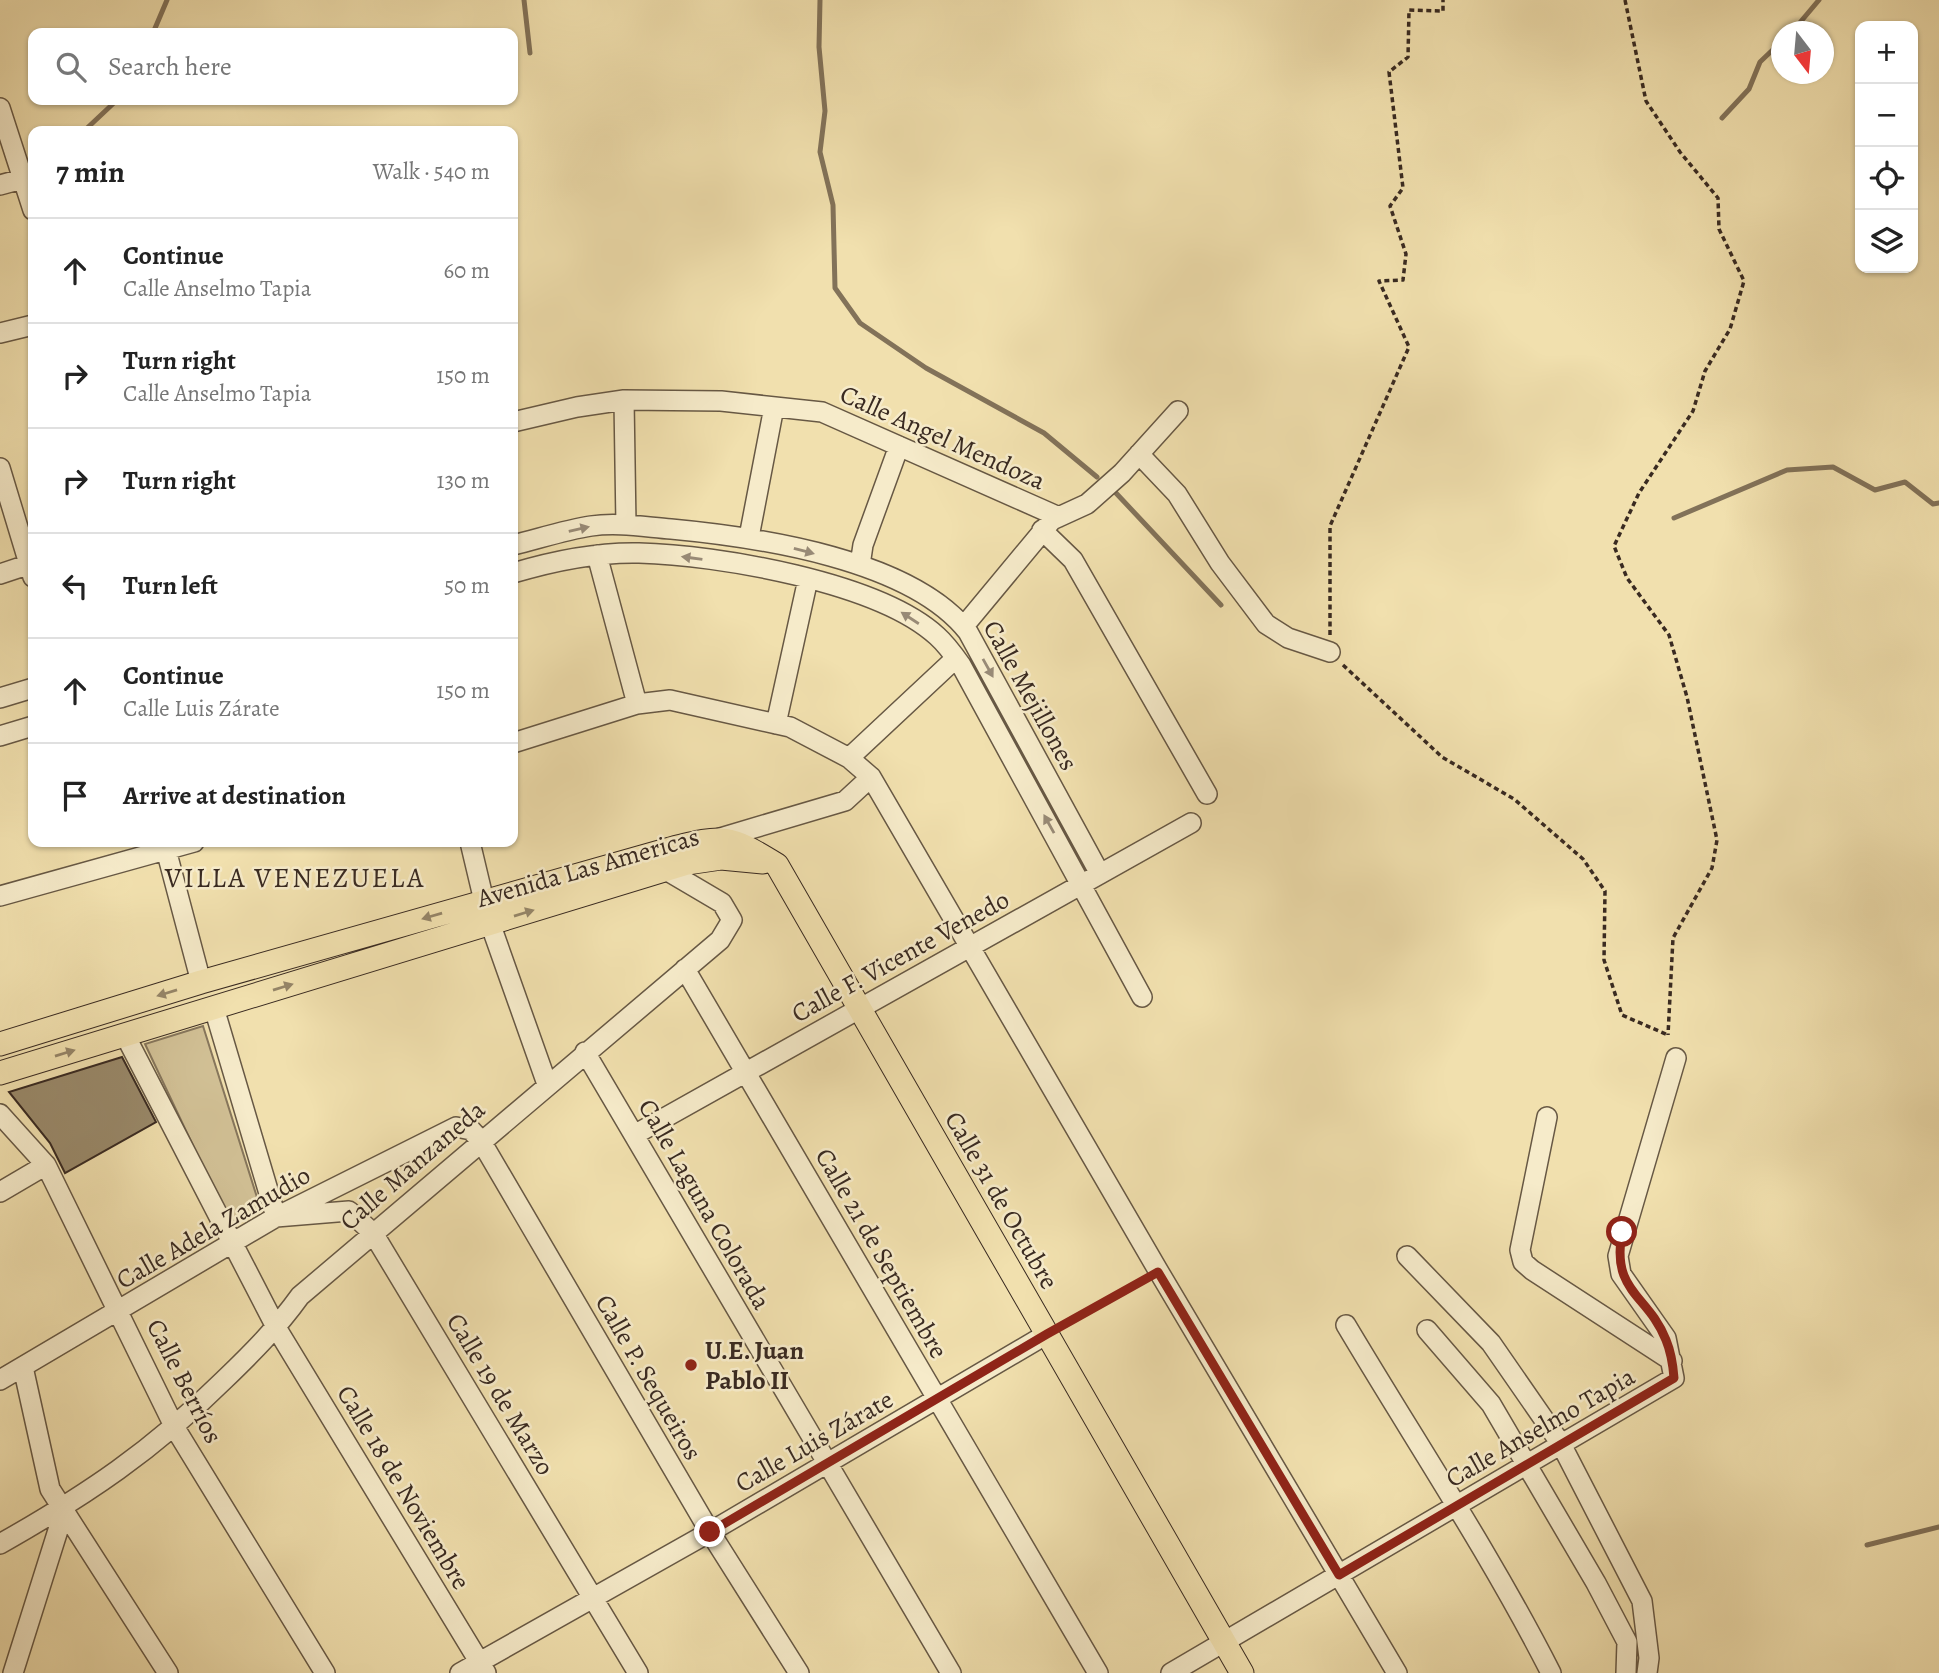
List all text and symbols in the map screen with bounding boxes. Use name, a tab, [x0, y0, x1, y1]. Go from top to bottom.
north arrow	[1771, 21, 1834, 84]
map controls	[1855, 21, 1918, 273]
button: +	[1855, 21, 1918, 84]
search box	[28, 28, 518, 105]
icon: search	[52, 48, 90, 86]
text: Search here	[108, 49, 232, 84]
button: −	[1855, 84, 1918, 147]
button: locate	[1855, 147, 1918, 210]
text: 7 min	[56, 152, 125, 192]
text: Walk · 540 m	[373, 156, 490, 187]
button: layers	[1855, 210, 1918, 273]
text: Continue	[123, 238, 224, 273]
icon: ahead	[56, 252, 94, 290]
text: 60 m	[443, 255, 490, 286]
text: Calle Anselmo Tapia	[123, 273, 312, 304]
text: Turn right	[123, 343, 236, 378]
icon: right	[56, 357, 94, 395]
text: 150 m	[436, 360, 490, 391]
street label: Calle Angel Mendoza	[835, 376, 1051, 498]
text: Calle Anselmo Tapia	[123, 378, 312, 409]
icon: right	[56, 462, 94, 500]
text: Turn right	[123, 463, 236, 498]
text: 130 m	[437, 465, 490, 496]
one-way arrow	[568, 523, 590, 534]
one-way arrow	[793, 546, 815, 557]
one-way arrow	[681, 553, 703, 564]
icon: left	[56, 567, 94, 605]
text: Turn left	[123, 568, 218, 603]
text: 50 m	[444, 570, 490, 601]
one-way arrow	[901, 611, 919, 625]
street label: Calle Mejillones	[975, 614, 1086, 777]
text: Continue	[123, 658, 224, 693]
one-way arrow	[982, 658, 994, 678]
icon: ahead	[56, 672, 94, 710]
text: 150 m	[436, 675, 490, 706]
text: Calle Luis Zárate	[123, 693, 280, 724]
icon: arrive	[56, 777, 94, 815]
text: Arrive at destination	[123, 778, 346, 813]
one-way arrow	[1043, 814, 1055, 834]
street label: Avenida Las Americas	[472, 819, 703, 916]
district label: VILLA VENEZUELA	[164, 859, 425, 897]
street label: Calle F. Vicente Venedo	[785, 882, 1015, 1031]
one-way arrow	[514, 908, 535, 918]
one-way arrow	[421, 911, 443, 922]
one-way arrow	[273, 981, 294, 991]
one-way arrow	[156, 988, 177, 999]
one-way arrow	[55, 1048, 76, 1058]
street label: Calle Manzaneda	[332, 1092, 493, 1238]
street label: Calle Laguna Colorada	[630, 1093, 779, 1316]
street label: Calle 31 de Octubre	[936, 1105, 1067, 1295]
street label: Calle 21 de Septiembre	[807, 1142, 956, 1365]
street label: Calle Adela Zamudio	[110, 1158, 317, 1297]
route start	[1606, 1216, 1637, 1247]
street label: Calle P. Sequeiros	[587, 1288, 710, 1466]
street label: Calle 19 de Marzo	[438, 1307, 563, 1482]
street label: Calle Berríos	[138, 1313, 231, 1450]
place label: U.E. Juan Pablo II	[705, 1333, 804, 1398]
marker: U.E. Juan Pablo II	[683, 1357, 699, 1373]
street label: Calle Anselmo Tapia	[1439, 1359, 1641, 1496]
street label: Calle 18 de Noviembre	[329, 1378, 479, 1596]
street label: Calle Luis Zárate	[729, 1382, 900, 1501]
route end	[694, 1516, 725, 1547]

